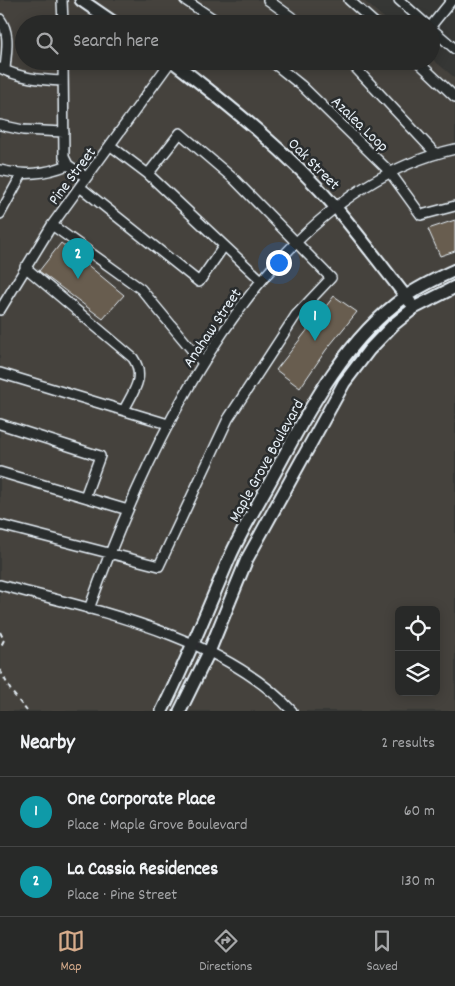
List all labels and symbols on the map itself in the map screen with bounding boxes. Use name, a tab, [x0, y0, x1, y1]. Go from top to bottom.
street label: Azalea Loop	[325, 91, 393, 158]
street label: Oak Street	[282, 133, 345, 196]
street label: Pine Street	[44, 143, 102, 210]
pin: 2	[62, 238, 94, 279]
your location	[266, 250, 292, 276]
street label: Anahaw Street	[178, 284, 248, 373]
pin: 1	[299, 300, 331, 341]
street label: Maple Grove Boulevard	[224, 396, 311, 527]

